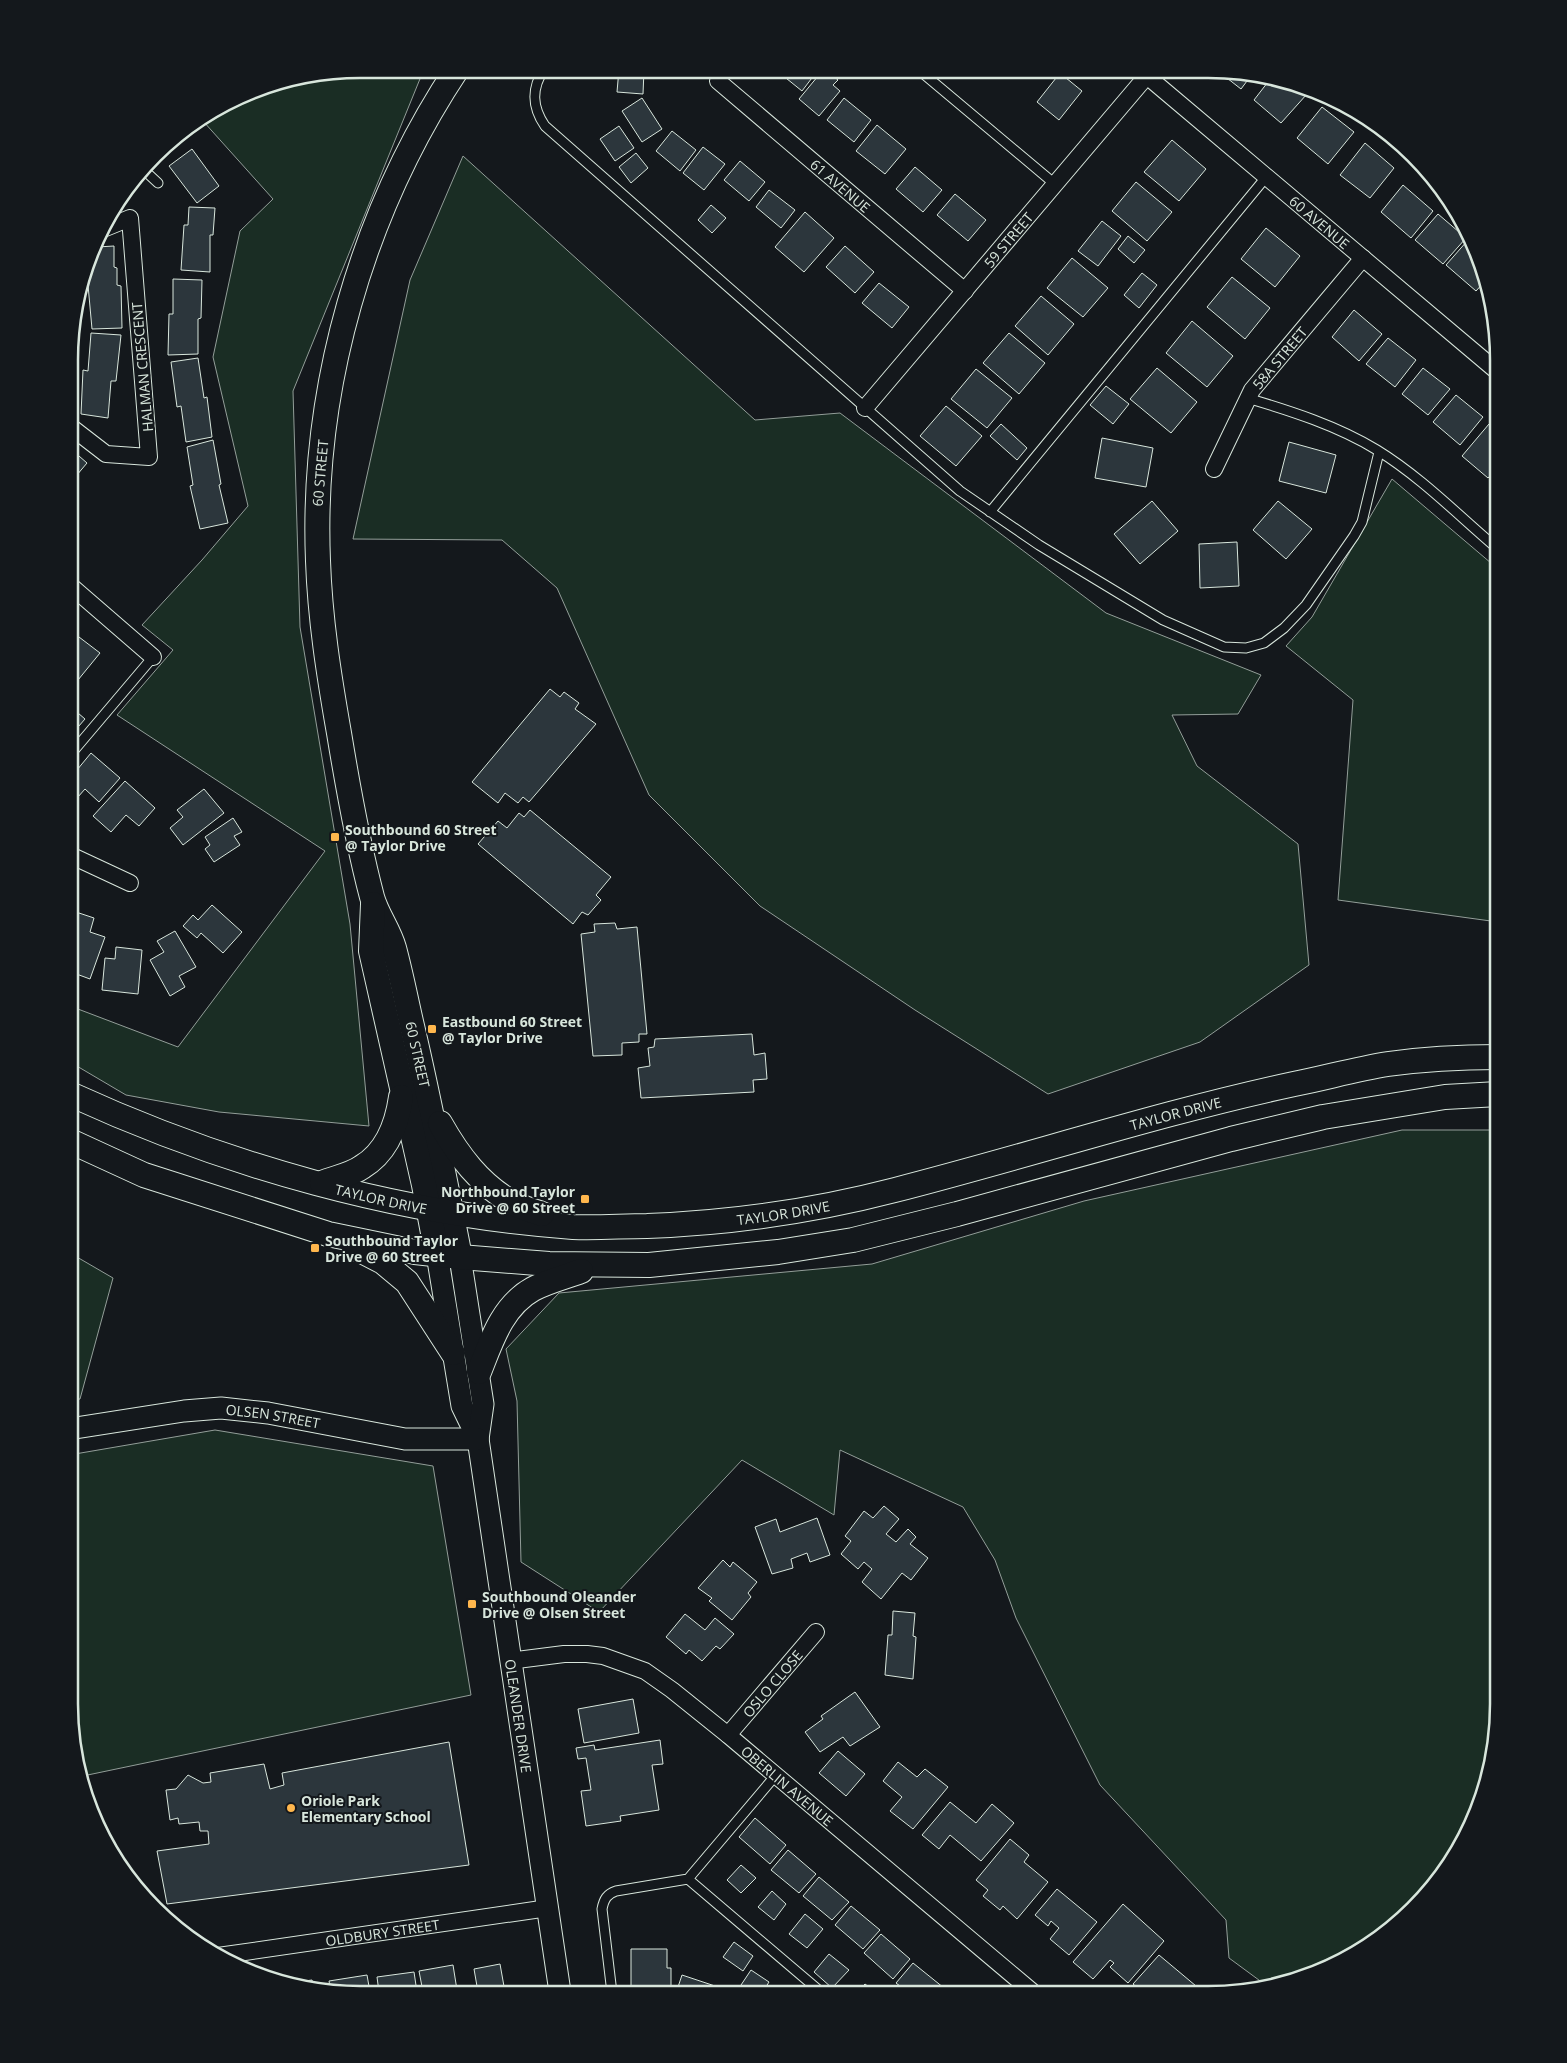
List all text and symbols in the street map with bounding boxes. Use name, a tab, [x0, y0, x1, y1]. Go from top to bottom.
street label: 61 AVENUE	[807, 154, 875, 216]
street label: 60 AVENUE	[1286, 191, 1354, 253]
street label: 59 STREET	[979, 208, 1037, 271]
street label: HALMAN CRESCENT	[127, 301, 157, 433]
street label: 58A STREET	[1248, 322, 1311, 393]
street label: 60 STREET	[308, 439, 332, 507]
place label: Southbound 60 Street @ Taylor Drive	[345, 820, 497, 855]
marker: Southbound 60 Street @ Taylor Drive	[329, 831, 341, 843]
place label: Eastbound 60 Street @ Taylor Drive	[442, 1012, 582, 1047]
street label: 60 STREET	[402, 1020, 435, 1089]
marker: Eastbound 60 Street @ Taylor Drive	[426, 1023, 438, 1035]
street label: TAYLOR DRIVE	[1128, 1092, 1223, 1134]
street label: TAYLOR DRIVE	[333, 1179, 429, 1218]
place label: Northbound Taylor Drive @ 60 Street	[441, 1182, 576, 1217]
marker: Northbound Taylor Drive @ 60 Street	[579, 1193, 591, 1205]
street label: TAYLOR DRIVE	[736, 1196, 831, 1229]
place label: Southbound Taylor Drive @ 60 Street	[325, 1231, 459, 1266]
marker: Southbound Taylor Drive @ 60 Street	[309, 1242, 321, 1254]
street label: OLSEN STREET	[225, 1399, 322, 1432]
place label: Southbound Oleander Drive @ Olsen Street	[482, 1587, 637, 1622]
marker: Southbound Oleander Drive @ Olsen Street	[466, 1598, 478, 1610]
street label: OSLO CLOSE	[738, 1646, 806, 1721]
street label: OLEANDER DRIVE	[501, 1658, 537, 1774]
street label: OBERLIN AVENUE	[737, 1741, 838, 1830]
place label: Oriole Park Elementary School	[301, 1791, 431, 1826]
marker: Oriole Park Elementary School	[285, 1802, 297, 1814]
street label: OLDBURY STREET	[324, 1914, 441, 1950]

